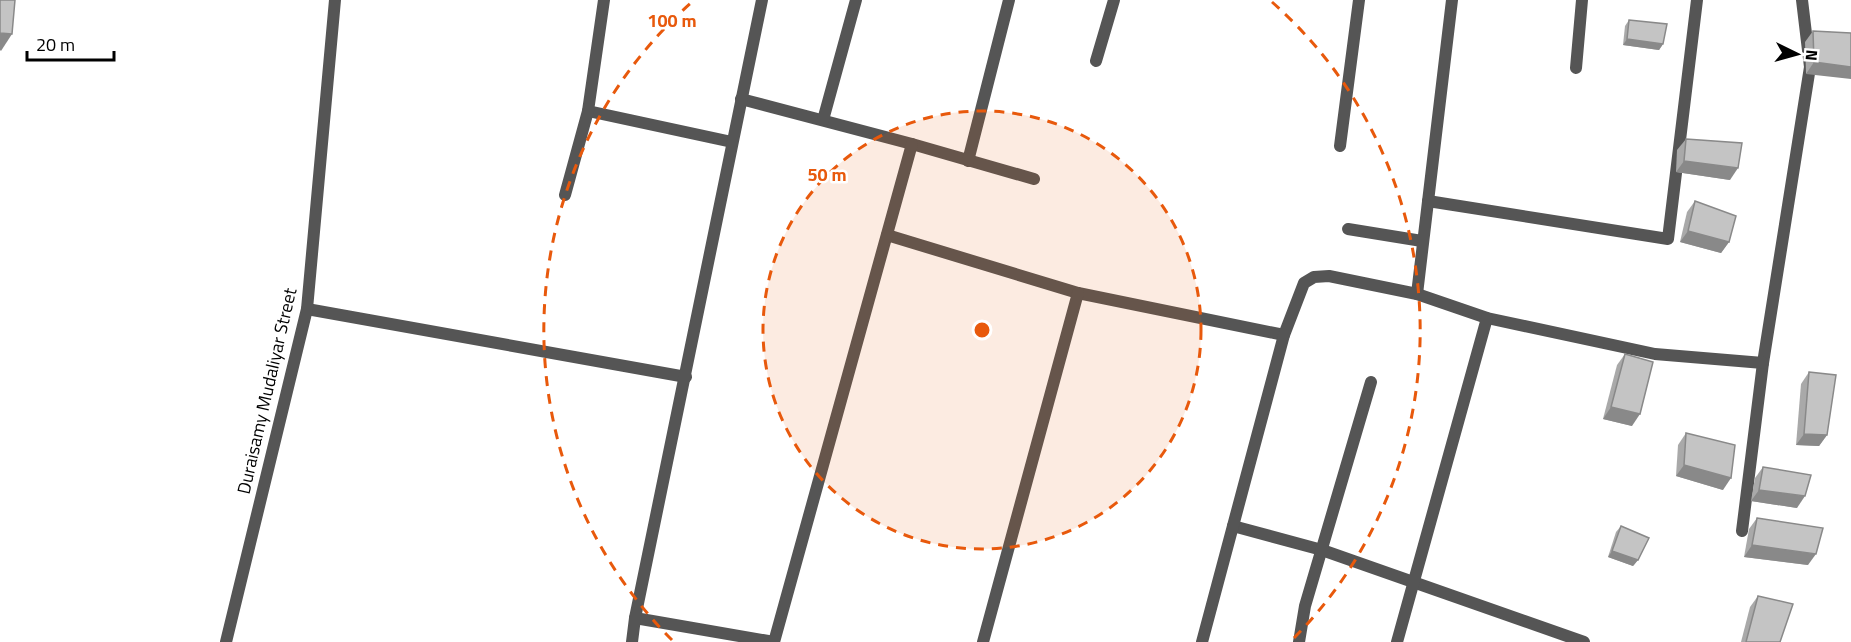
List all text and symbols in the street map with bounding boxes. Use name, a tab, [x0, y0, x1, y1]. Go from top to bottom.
text: 100 m	[647, 7, 697, 34]
scale bar	[27, 24, 114, 62]
north arrow	[1767, 24, 1827, 84]
text: 20 m	[36, 31, 75, 58]
text: N	[1800, 49, 1824, 62]
text: 50 m	[807, 161, 847, 188]
street label: Duraisamy Mudaliyar Street	[230, 284, 304, 497]
centre of rings	[972, 320, 992, 340]

